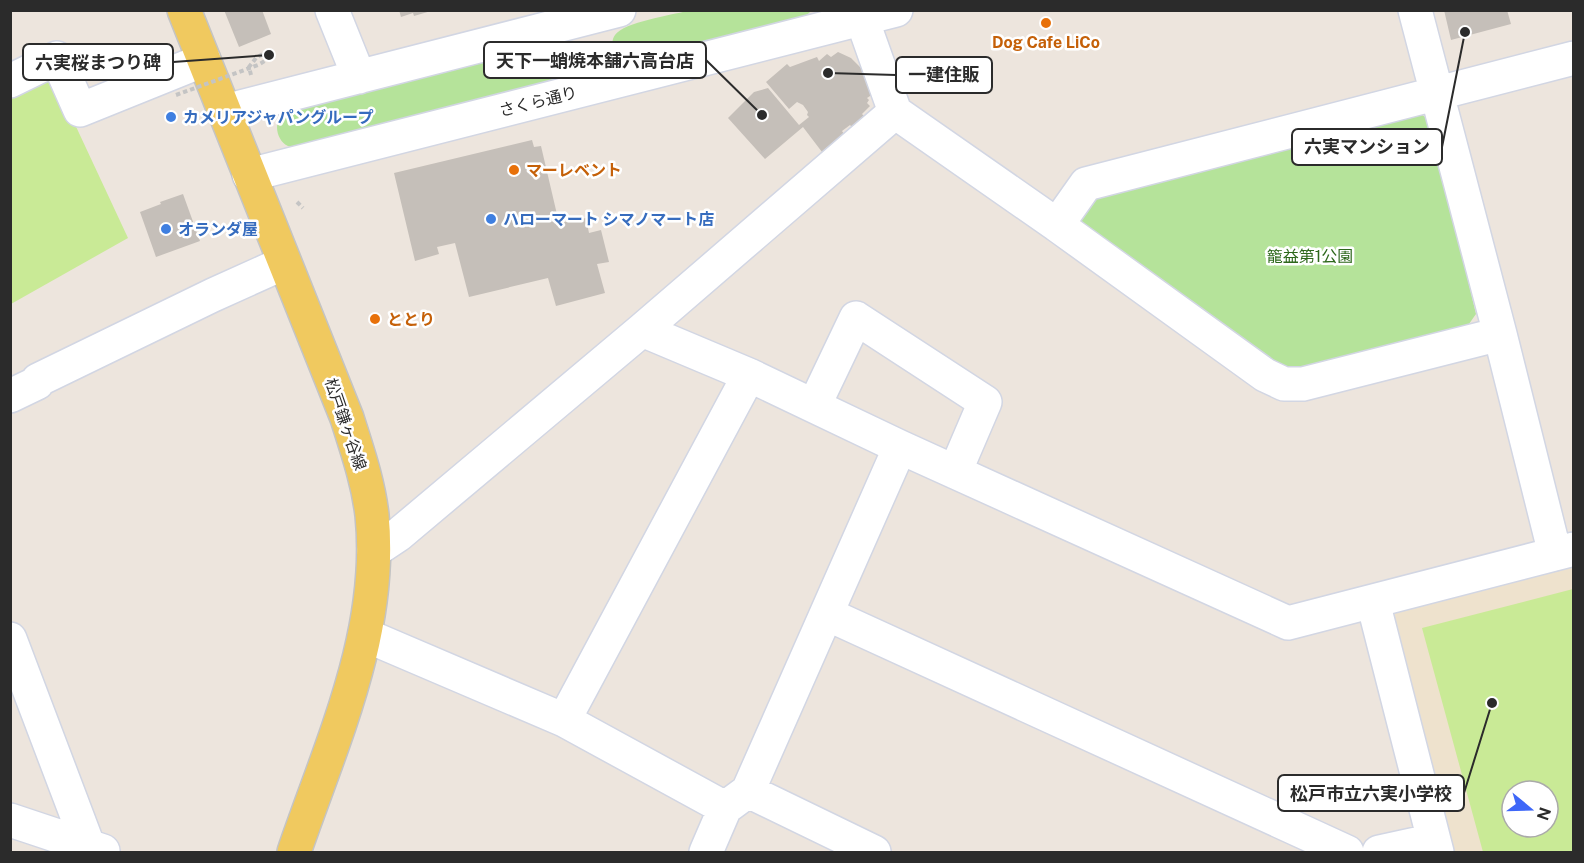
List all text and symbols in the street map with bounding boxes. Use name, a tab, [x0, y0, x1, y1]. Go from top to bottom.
marker: Dog Cafe LiCo	[1039, 16, 1053, 30]
place label: Dog Cafe LiCo	[992, 33, 1100, 52]
callout: 天下一蛸焼本舗六高台店	[484, 42, 706, 78]
callout: 六実桜まつり碑	[23, 44, 173, 80]
text: 天下一蛸焼本舗六高台店	[496, 50, 694, 71]
text: 六実桜まつり碑	[35, 52, 161, 73]
callout: 一建住販	[896, 57, 992, 93]
text: 一建住販	[908, 64, 980, 85]
street label: さくら通り	[497, 83, 579, 120]
place label: カメリアジャパングループ	[183, 108, 373, 127]
marker: カメリアジャパングループ	[164, 110, 178, 124]
callout: 六実マンション	[1292, 129, 1442, 165]
text: 六実マンション	[1304, 136, 1430, 157]
place label: マーレベント	[526, 161, 622, 180]
marker: マーレベント	[507, 163, 521, 177]
place label: ハローマート シマノマート店	[503, 210, 714, 229]
marker: ハローマート シマノマート店	[484, 212, 498, 226]
place label: オランダ屋	[178, 220, 258, 239]
marker: オランダ屋	[159, 222, 173, 236]
park label: 籠益第1公園	[1267, 247, 1353, 266]
place label: ととり	[387, 310, 435, 329]
marker: ととり	[368, 312, 382, 326]
street label: 松戸鎌ヶ谷線	[321, 376, 370, 473]
callout: 松戸市立六実小学校	[1278, 775, 1464, 811]
north arrow	[1500, 779, 1560, 839]
text: 松戸市立六実小学校	[1290, 783, 1452, 804]
text: N	[1533, 805, 1555, 823]

